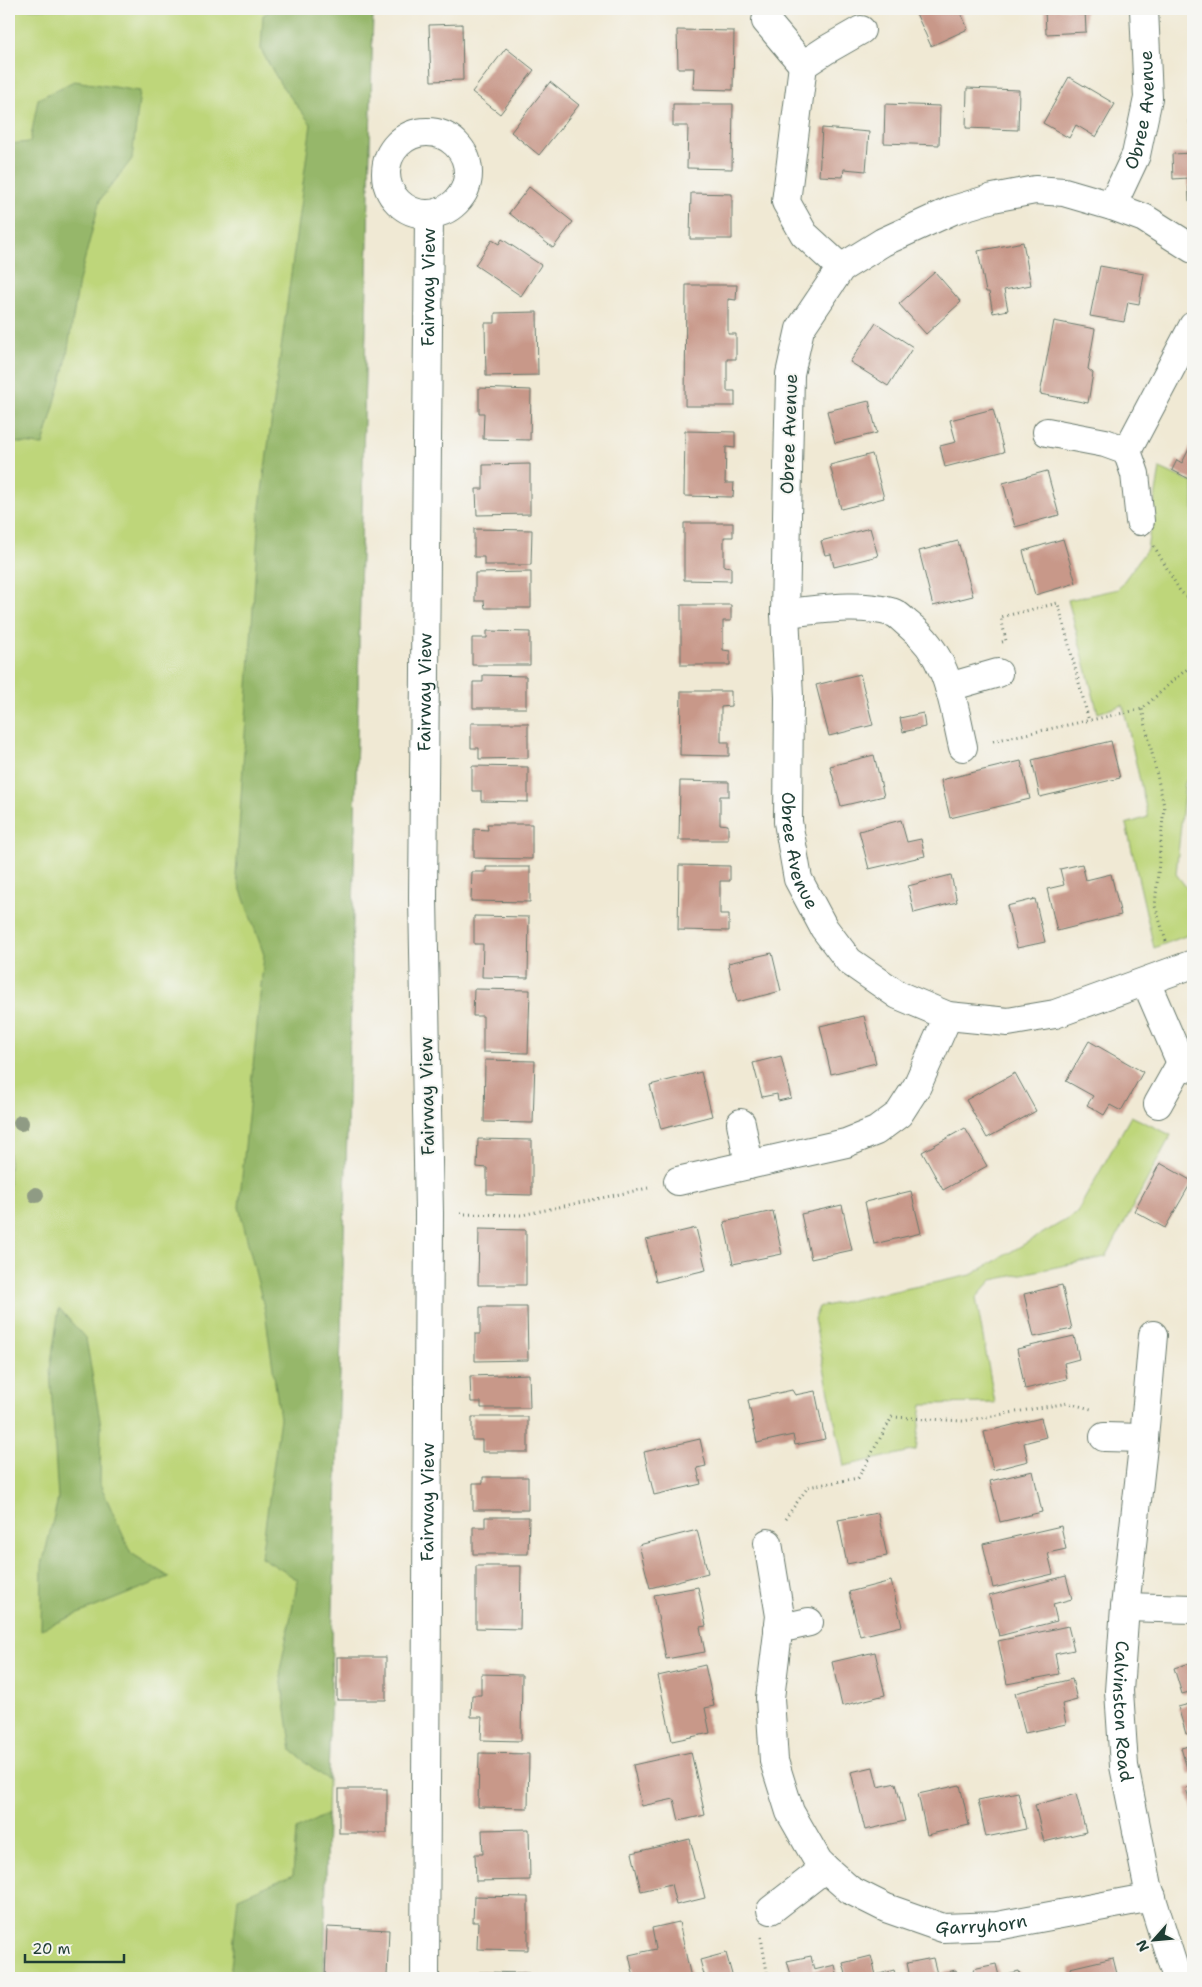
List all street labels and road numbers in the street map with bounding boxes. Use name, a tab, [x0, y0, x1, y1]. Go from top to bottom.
street label: Obree Avenue	[1119, 50, 1160, 174]
street label: Fairway View	[416, 227, 441, 347]
street label: Obree Avenue	[775, 373, 803, 495]
street label: Fairway View	[412, 632, 437, 752]
street label: Obree Avenue	[776, 792, 824, 914]
street label: Fairway View	[414, 1036, 440, 1156]
street label: Fairway View	[415, 1442, 440, 1561]
street label: Calvinston Road	[1107, 1640, 1139, 1784]
street label: Garryhorn	[932, 1909, 1029, 1942]

